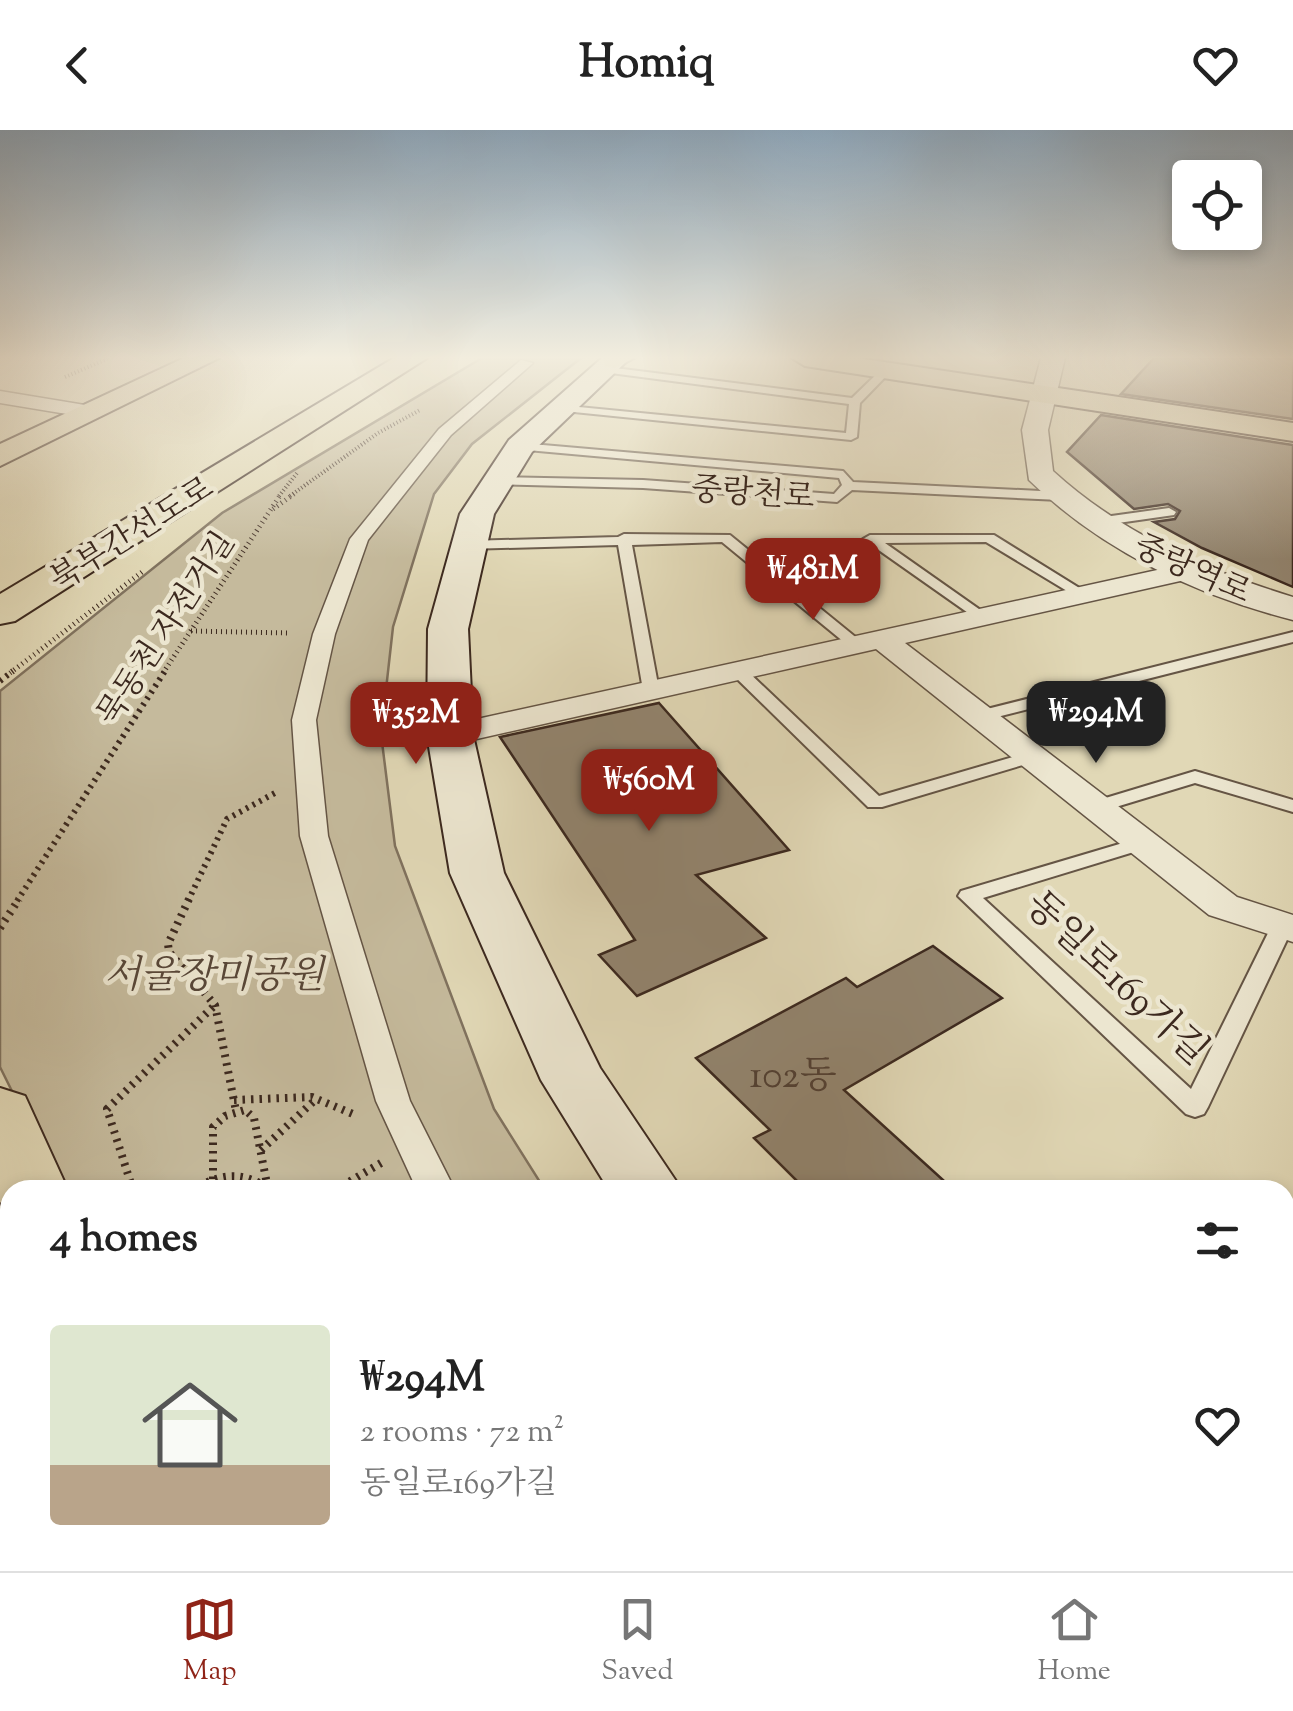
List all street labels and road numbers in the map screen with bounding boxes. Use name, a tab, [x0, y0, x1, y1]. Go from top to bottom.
street label: 북부간선도로	[42, 467, 223, 604]
street label: 중랑천로	[690, 468, 816, 522]
street label: 묵동천 자전거길	[87, 524, 248, 736]
street label: 중랑역로	[1126, 525, 1258, 617]
street label: 동일로169가길	[1011, 880, 1219, 1079]

